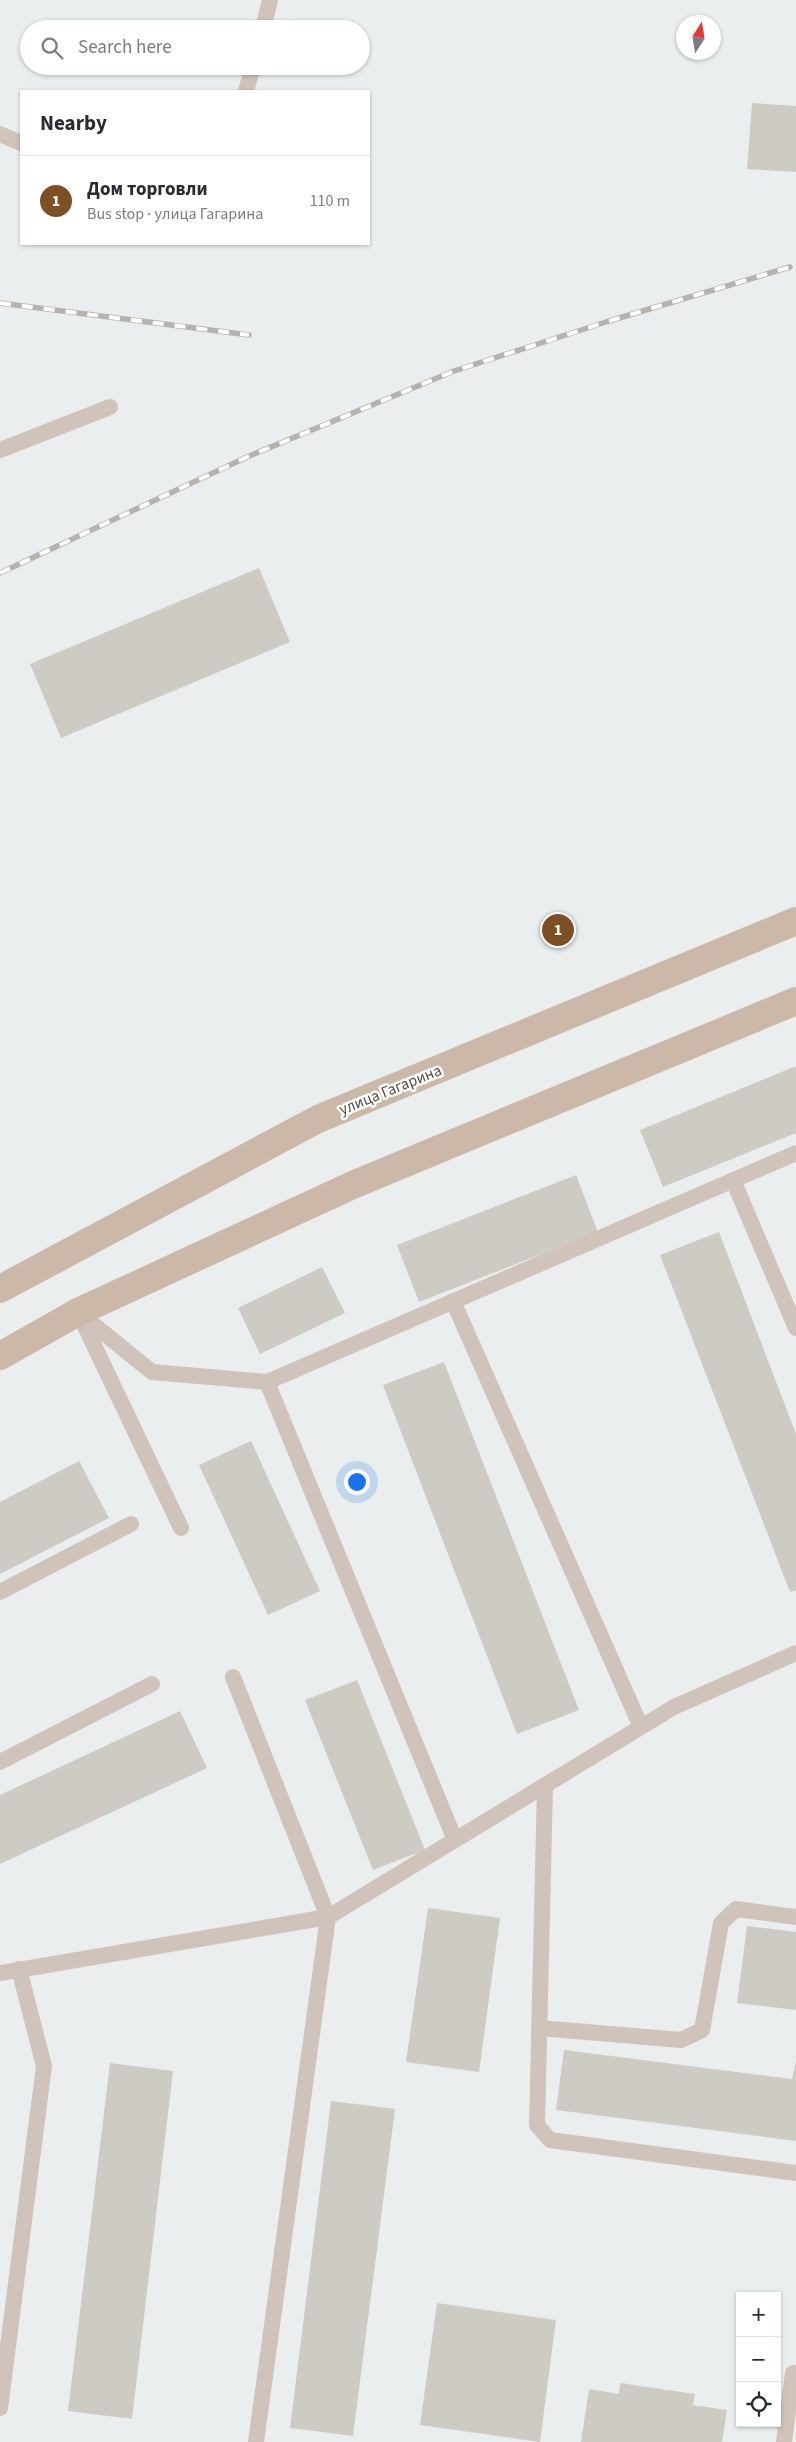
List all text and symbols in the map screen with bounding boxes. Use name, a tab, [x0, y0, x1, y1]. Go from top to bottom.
north arrow	[676, 15, 721, 60]
search box	[20, 20, 370, 75]
icon: search	[38, 34, 66, 62]
text: Search here	[78, 34, 172, 61]
text: Nearby	[40, 108, 107, 138]
text: Дом торговли	[87, 176, 207, 203]
text: 1	[52, 190, 60, 212]
text: 110 m	[310, 190, 350, 212]
text: Bus stop · улица Гагарина	[87, 203, 263, 225]
pin: 1	[542, 911, 574, 949]
street label: улица Гагарина	[336, 1059, 445, 1121]
your location	[344, 1469, 370, 1495]
map controls	[736, 2292, 781, 2427]
button: +	[736, 2292, 781, 2337]
button: −	[736, 2337, 781, 2382]
button: locate	[736, 2382, 781, 2427]

